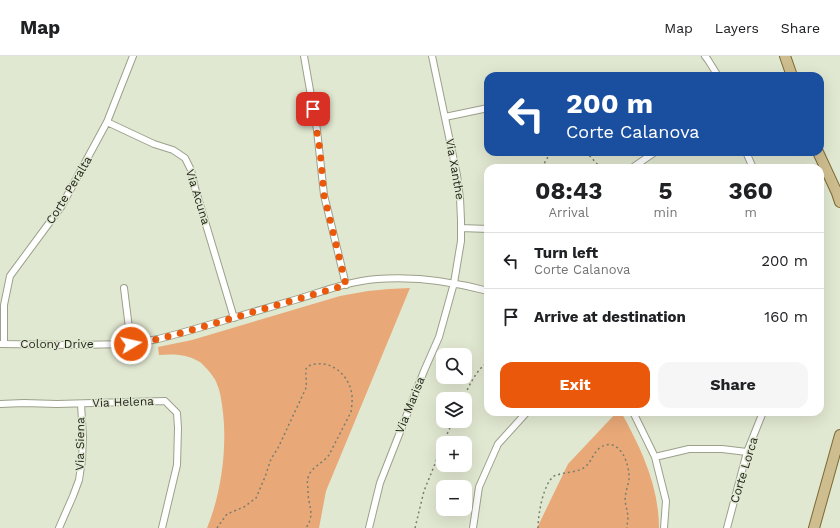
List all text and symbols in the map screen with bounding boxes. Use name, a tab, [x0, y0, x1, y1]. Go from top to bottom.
text: Map	[20, 16, 60, 39]
text: Map	[664, 20, 693, 36]
text: Layers	[715, 20, 759, 36]
text: Share	[781, 20, 820, 36]
text: 200 m	[566, 87, 653, 120]
icon: left	[500, 88, 552, 140]
pin	[296, 92, 330, 126]
icon: arrive	[302, 98, 324, 120]
text: Corte Calanova	[566, 121, 700, 142]
street label: Via Xanthe	[443, 137, 467, 201]
street label: Corte Peralta	[43, 153, 95, 227]
street label: Via Acuna	[183, 168, 213, 227]
text: 08:43	[535, 177, 603, 205]
text: 5	[658, 177, 672, 205]
text: 360	[728, 177, 773, 205]
text: Arrival	[548, 205, 589, 220]
text: min	[654, 205, 677, 220]
text: m	[745, 205, 757, 220]
text: Turn left	[534, 244, 598, 262]
icon: left	[500, 250, 522, 272]
text: 200 m	[761, 252, 808, 270]
text: Corte Calanova	[534, 262, 630, 277]
icon: arrive	[500, 306, 522, 328]
text: Arrive at destination	[534, 308, 686, 326]
text: 160 m	[764, 308, 808, 326]
position arrow	[110, 323, 152, 365]
street label: Colony Drive	[20, 337, 94, 351]
map controls	[436, 348, 472, 516]
button: search	[436, 348, 472, 384]
button: Exit	[500, 362, 650, 408]
button: Share	[658, 362, 808, 408]
street label: Via Marisa	[392, 374, 428, 435]
button: layers	[436, 392, 472, 428]
street label: Via Helena	[92, 394, 154, 410]
street label: Via Siena	[73, 417, 87, 471]
street label: Corte Lorca	[727, 435, 761, 505]
button: +	[436, 436, 472, 472]
button: −	[436, 480, 472, 516]

